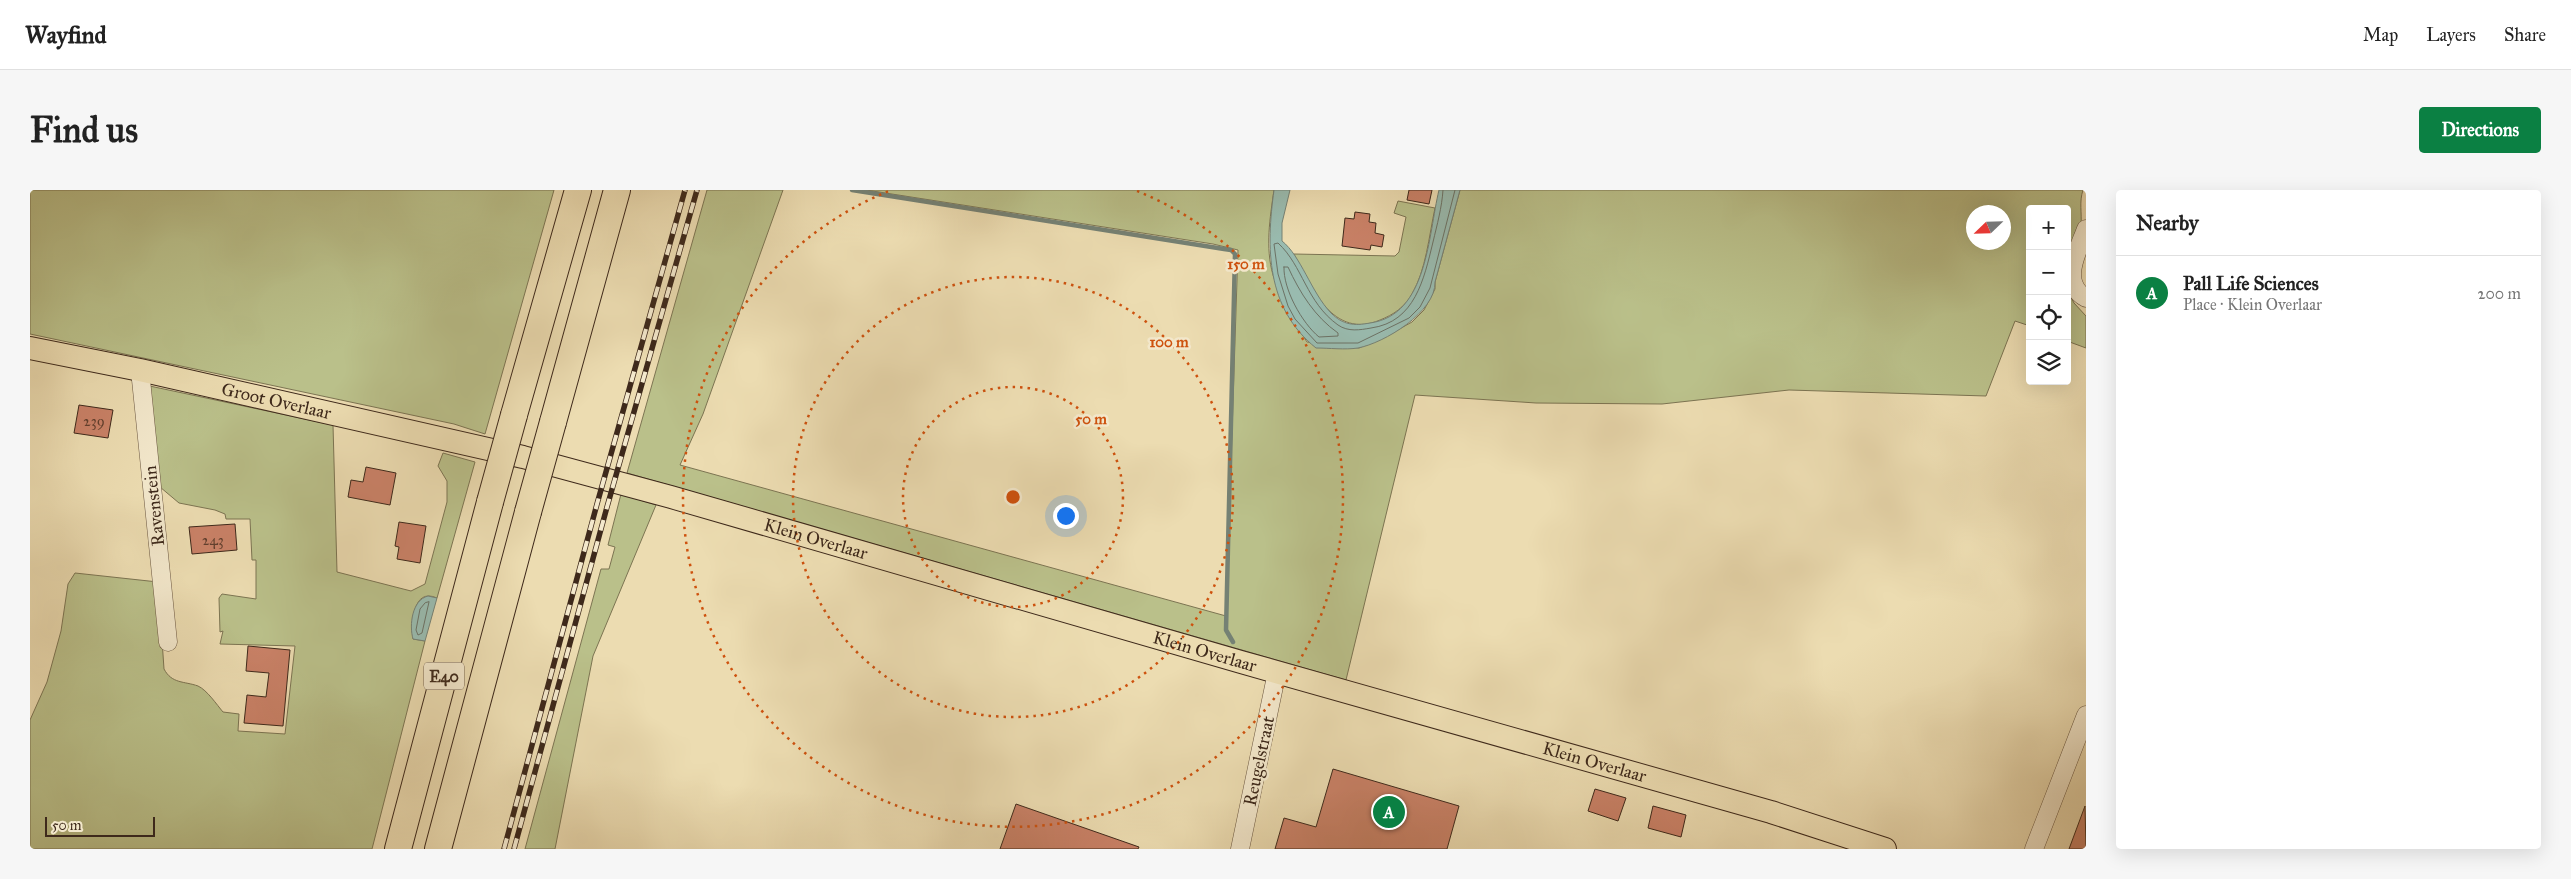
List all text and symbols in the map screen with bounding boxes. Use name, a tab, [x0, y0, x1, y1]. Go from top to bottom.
text: Wayfind	[25, 20, 107, 50]
text: Map	[2363, 24, 2398, 46]
text: Layers	[2426, 24, 2476, 46]
text: Share	[2504, 24, 2546, 46]
button: Directions	[2419, 107, 2541, 153]
text: Find us	[30, 109, 138, 152]
north arrow	[1966, 205, 2011, 250]
map controls	[2026, 205, 2071, 385]
button: +	[2026, 205, 2071, 250]
text: Nearby	[2136, 210, 2199, 236]
button: −	[2026, 250, 2071, 295]
text: 150 m	[1227, 255, 1265, 273]
text: Pall Life Sciences	[2183, 272, 2319, 295]
text: A	[2147, 284, 2157, 303]
text: 200 m	[2478, 284, 2521, 303]
button: locate	[2026, 295, 2071, 340]
text: Place · Klein Overlaar	[2183, 295, 2322, 314]
text: 100 m	[1149, 333, 1189, 351]
button: layers	[2026, 340, 2071, 385]
street label: Groot Overlaar	[219, 378, 333, 424]
text: 50 m	[1075, 410, 1107, 428]
house number: 239	[83, 412, 105, 430]
street label: Ravenstein	[139, 464, 169, 547]
centre of rings	[1004, 488, 1022, 506]
your location	[1053, 503, 1079, 529]
street label: Klein Overlaar	[761, 513, 870, 564]
house number: 243	[202, 531, 224, 549]
street label: Klein Overlaar	[1150, 626, 1259, 677]
road number: E40	[424, 662, 464, 690]
street label: Reugelstraat	[1239, 713, 1280, 808]
street label: Klein Overlaar	[1540, 737, 1649, 787]
pin: A	[1373, 793, 1405, 831]
scale bar	[45, 814, 155, 837]
text: 50 m	[52, 817, 81, 834]

